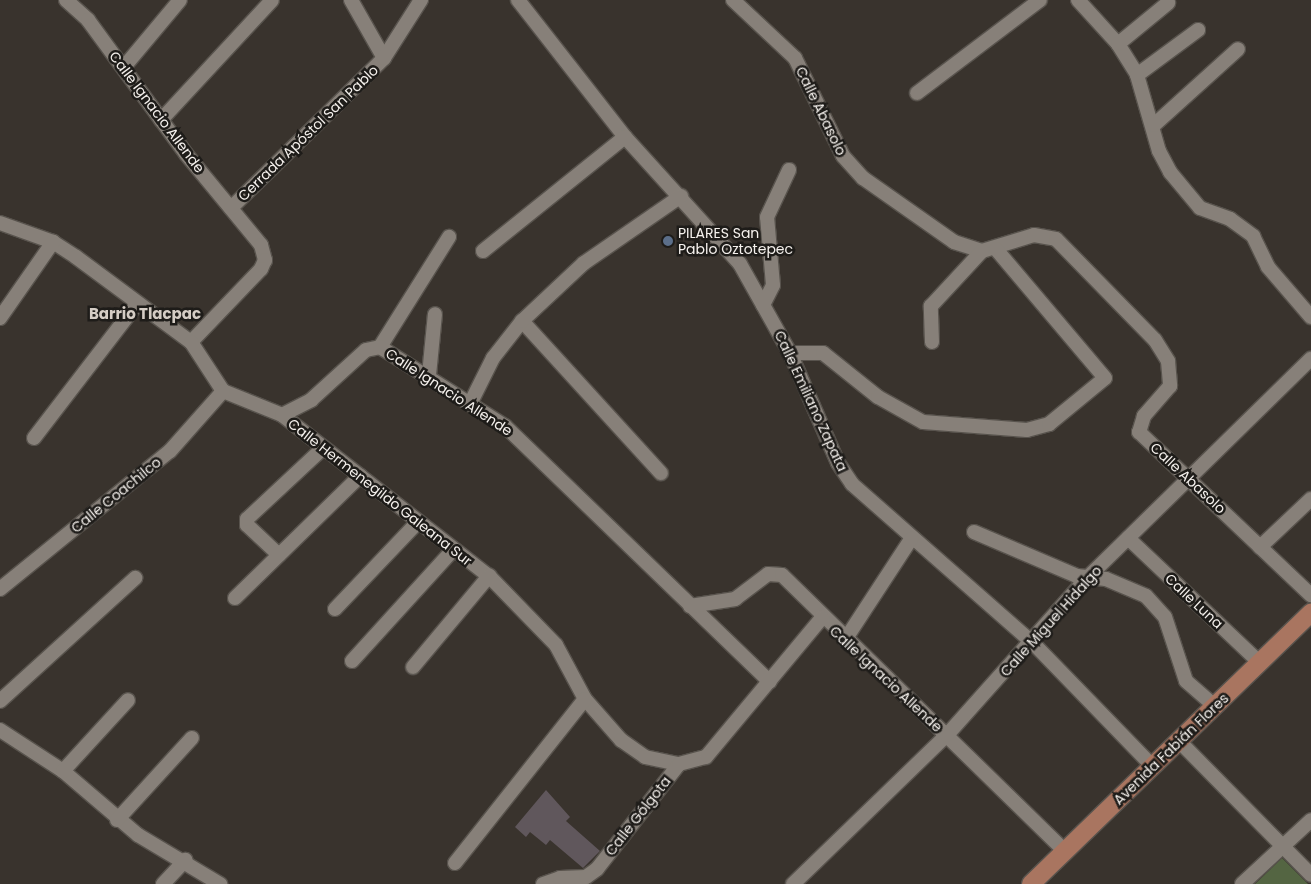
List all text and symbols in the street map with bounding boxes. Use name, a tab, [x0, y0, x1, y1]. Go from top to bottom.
street label: Calle Ignacio Allende	[106, 48, 208, 176]
street label: Cerrada Apóstol San Pablo	[234, 62, 382, 204]
street label: Calle Abasolo	[792, 64, 850, 158]
place label: PILARES San Pablo Oztotepec	[678, 225, 793, 258]
marker: PILARES San Pablo Oztotepec	[662, 235, 674, 247]
district label: Barrio Tlacpac	[89, 305, 201, 323]
street label: Calle Emiliano Zapata	[771, 328, 851, 474]
street label: Calle Ignacio Allende	[383, 345, 515, 439]
street label: Calle Hermenegildo Galeana Sur	[285, 415, 475, 569]
street label: Calle Abasolo	[1147, 439, 1229, 517]
street label: Calle Coachilco	[68, 454, 164, 536]
street label: Calle Miguel Hidalgo	[997, 562, 1105, 680]
street label: Calle Luna	[1162, 570, 1226, 632]
street label: Calle Ignacio Allende	[826, 623, 946, 735]
street label: Avenida Fabián Flores	[1110, 690, 1232, 808]
street label: Calle Gólgota	[602, 773, 674, 859]

